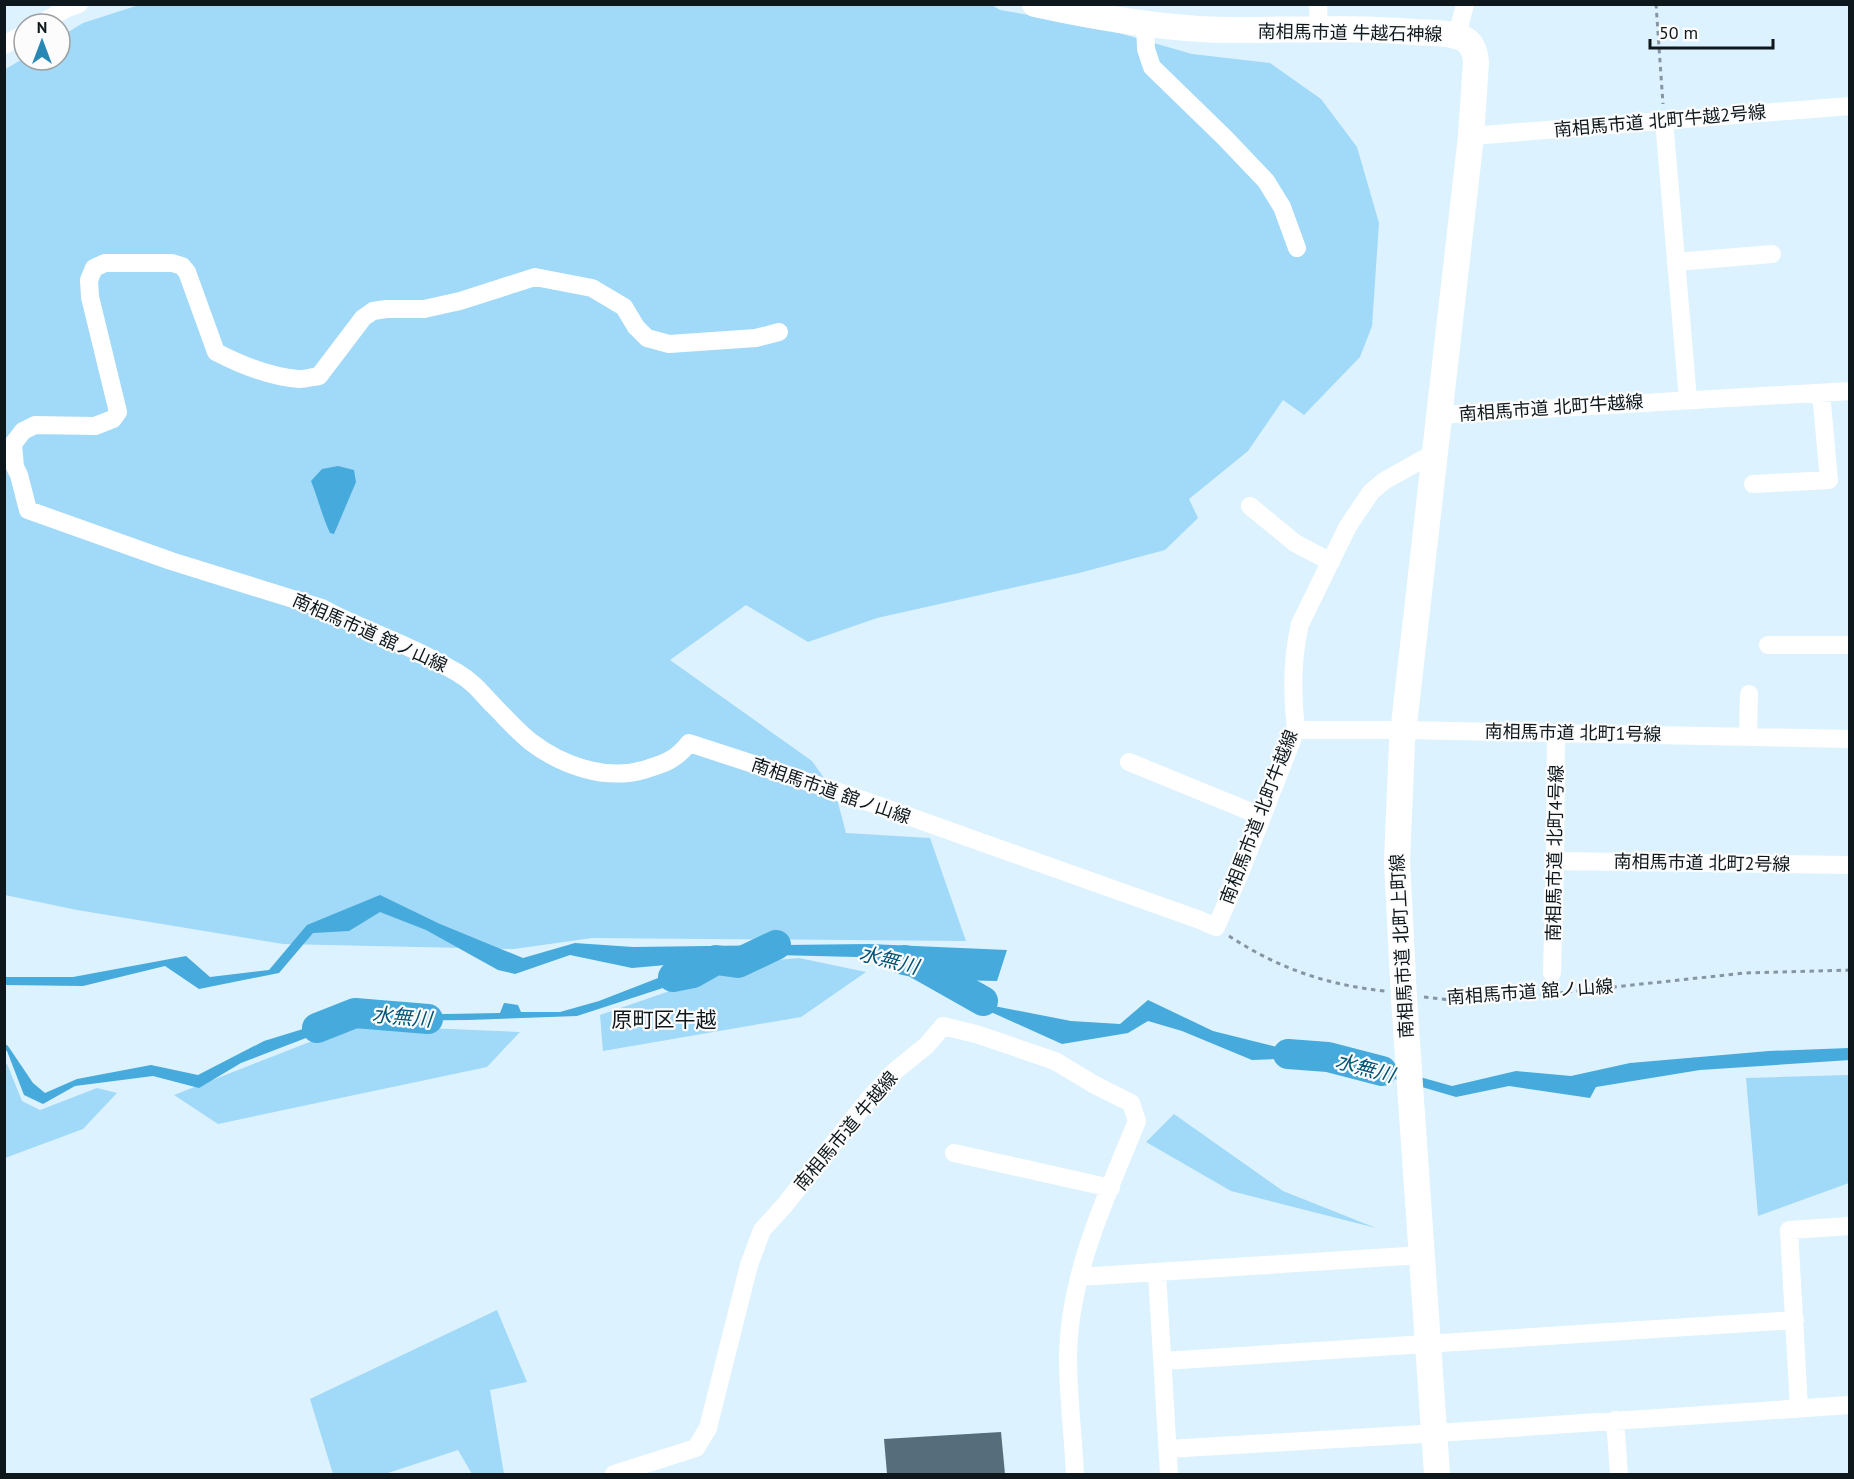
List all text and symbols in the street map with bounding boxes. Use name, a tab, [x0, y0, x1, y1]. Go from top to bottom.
north arrow	[12, 12, 72, 72]
scale bar	[1650, 12, 1773, 50]
text: N	[37, 17, 47, 37]
street label: 南相馬市道 牛越石神線	[1257, 19, 1443, 46]
text: 50 m	[1659, 21, 1698, 44]
street label: 南相馬市道 北町牛越2号線	[1553, 100, 1767, 141]
street label: 南相馬市道 北町牛越線	[1458, 390, 1644, 425]
street label: 南相馬市道 舘ノ山線	[289, 588, 451, 677]
street label: 南相馬市道 北町1号線	[1485, 719, 1662, 746]
street label: 南相馬市道 北町牛越線	[1215, 726, 1302, 907]
street label: 南相馬市道 舘ノ山線	[749, 752, 914, 829]
street label: 南相馬市道 北町4号線	[1541, 764, 1568, 941]
street label: 南相馬市道 北町2号線	[1614, 849, 1791, 876]
street label: 南相馬市道 北町上町線	[1385, 853, 1418, 1039]
water label: 水無川	[857, 940, 923, 980]
street label: 南相馬市道 舘ノ山線	[1446, 974, 1614, 1009]
water label: 水無川	[371, 1001, 435, 1033]
district label: 原町区牛越	[612, 1006, 717, 1033]
water label: 水無川	[1333, 1048, 1399, 1089]
street label: 南相馬市道 牛越線	[789, 1066, 902, 1195]

